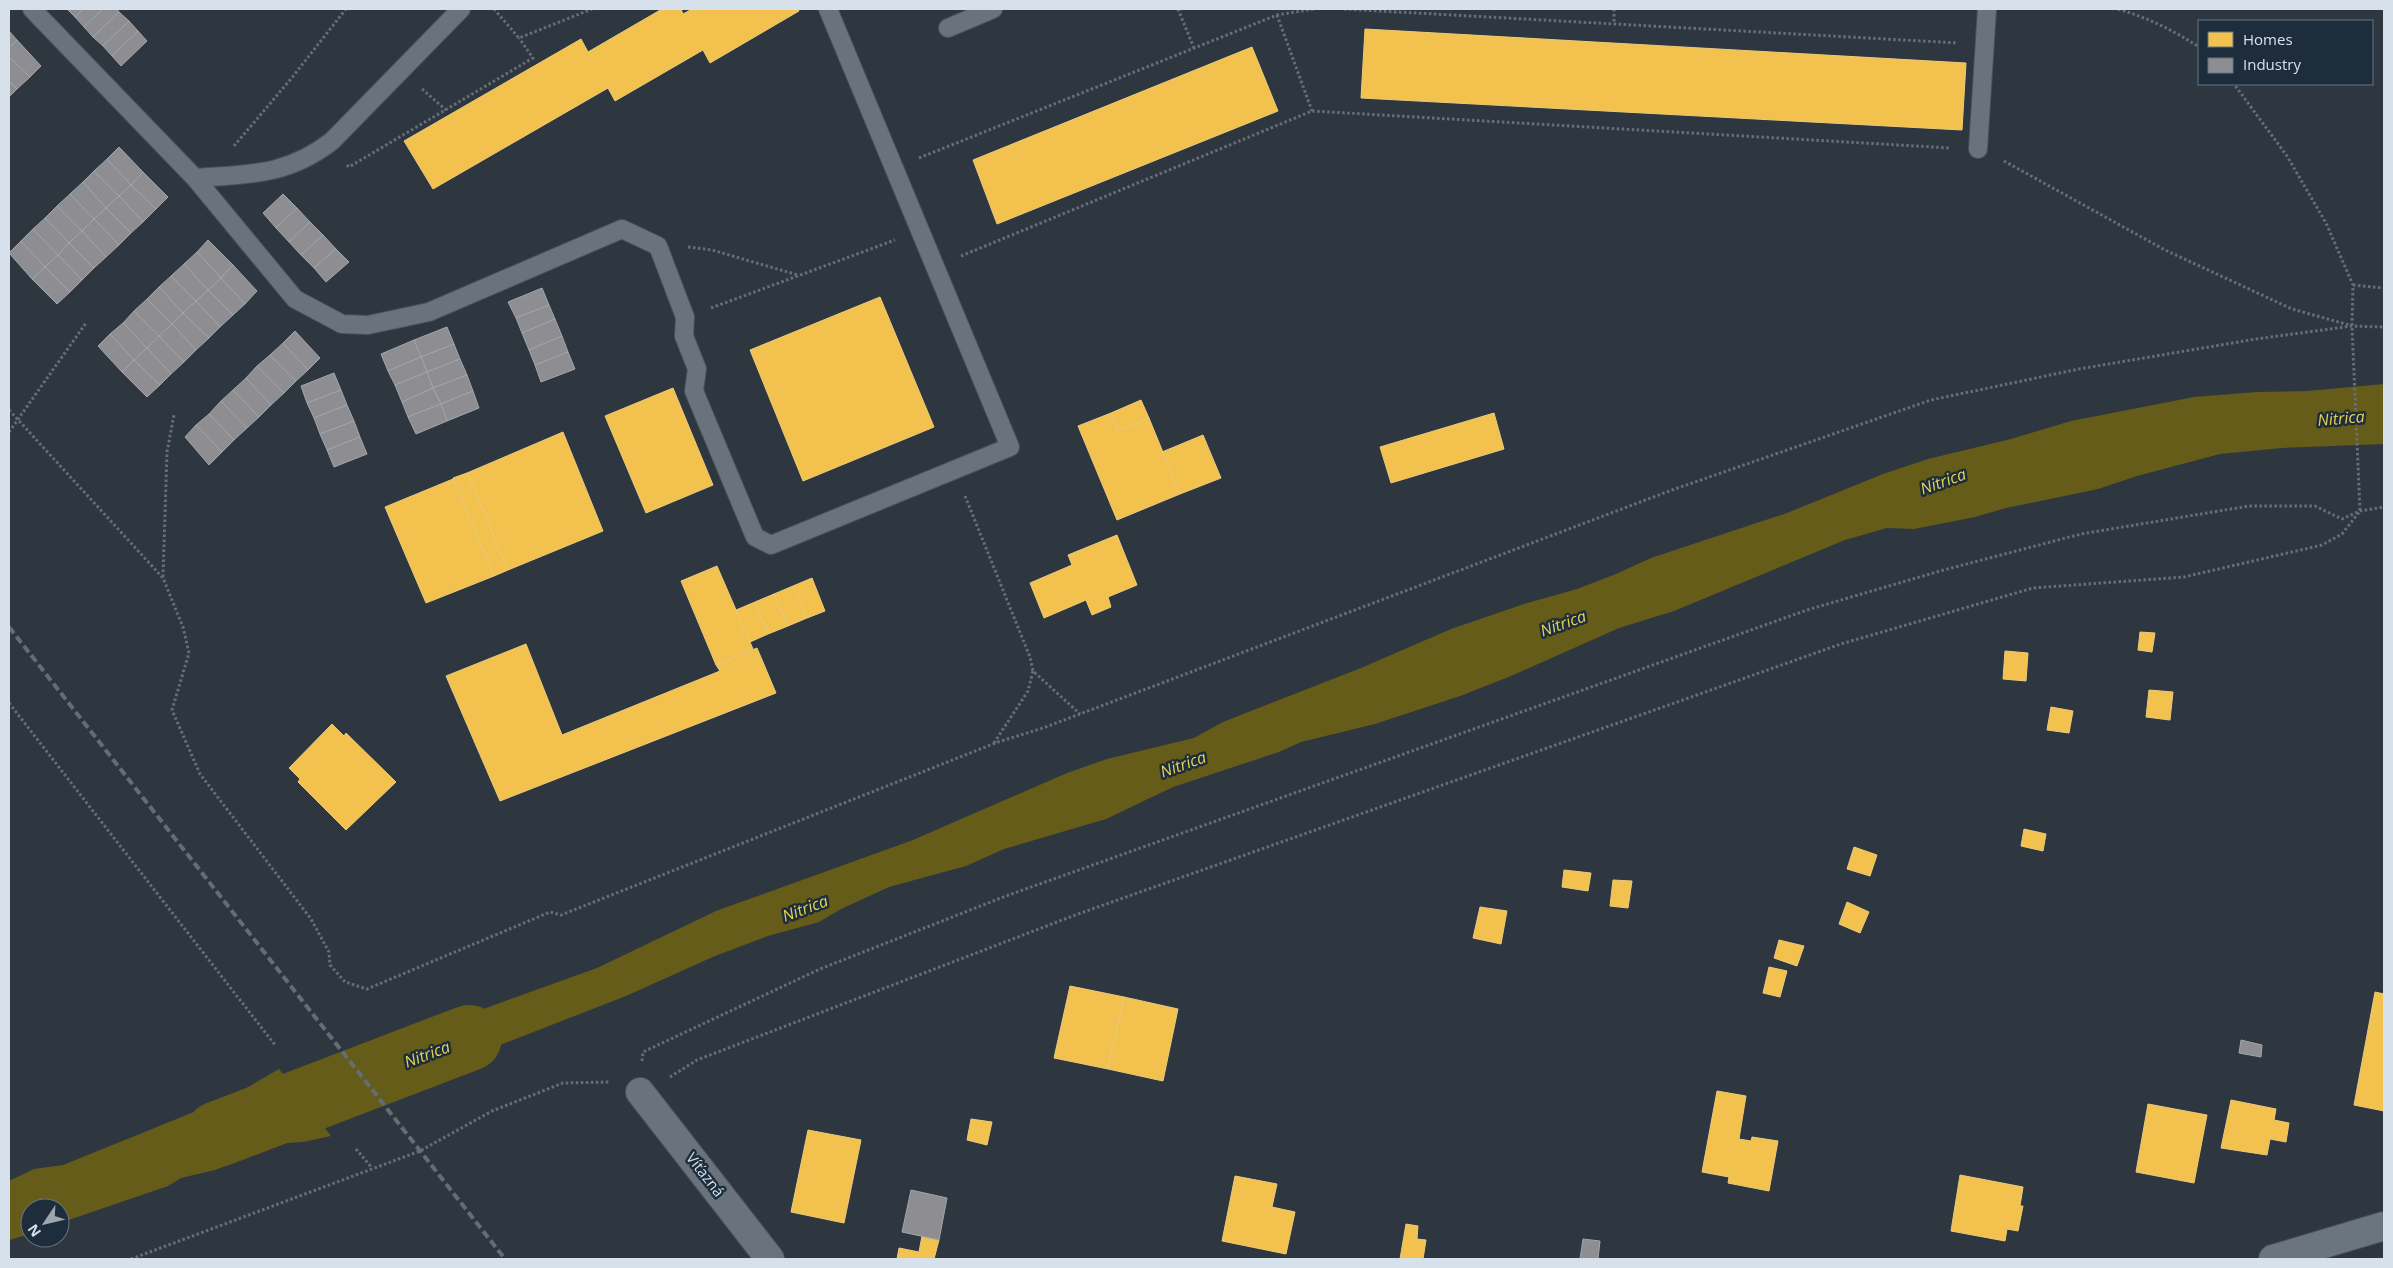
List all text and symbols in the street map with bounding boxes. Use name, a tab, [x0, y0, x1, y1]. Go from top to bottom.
legend	[2198, 20, 2373, 85]
text: Homes	[2243, 29, 2293, 49]
text: Industry	[2243, 54, 2301, 74]
water label: Nitrica	[2317, 405, 2365, 431]
water label: Nitrica	[1917, 463, 1969, 499]
water label: Nitrica	[1537, 605, 1589, 641]
water label: Nitrica	[1157, 746, 1209, 782]
water label: Nitrica	[779, 889, 831, 927]
water label: Nitrica	[401, 1035, 453, 1073]
street label: Víťazná	[682, 1148, 729, 1201]
north arrow	[20, 1198, 70, 1248]
text: N	[23, 1221, 45, 1241]

